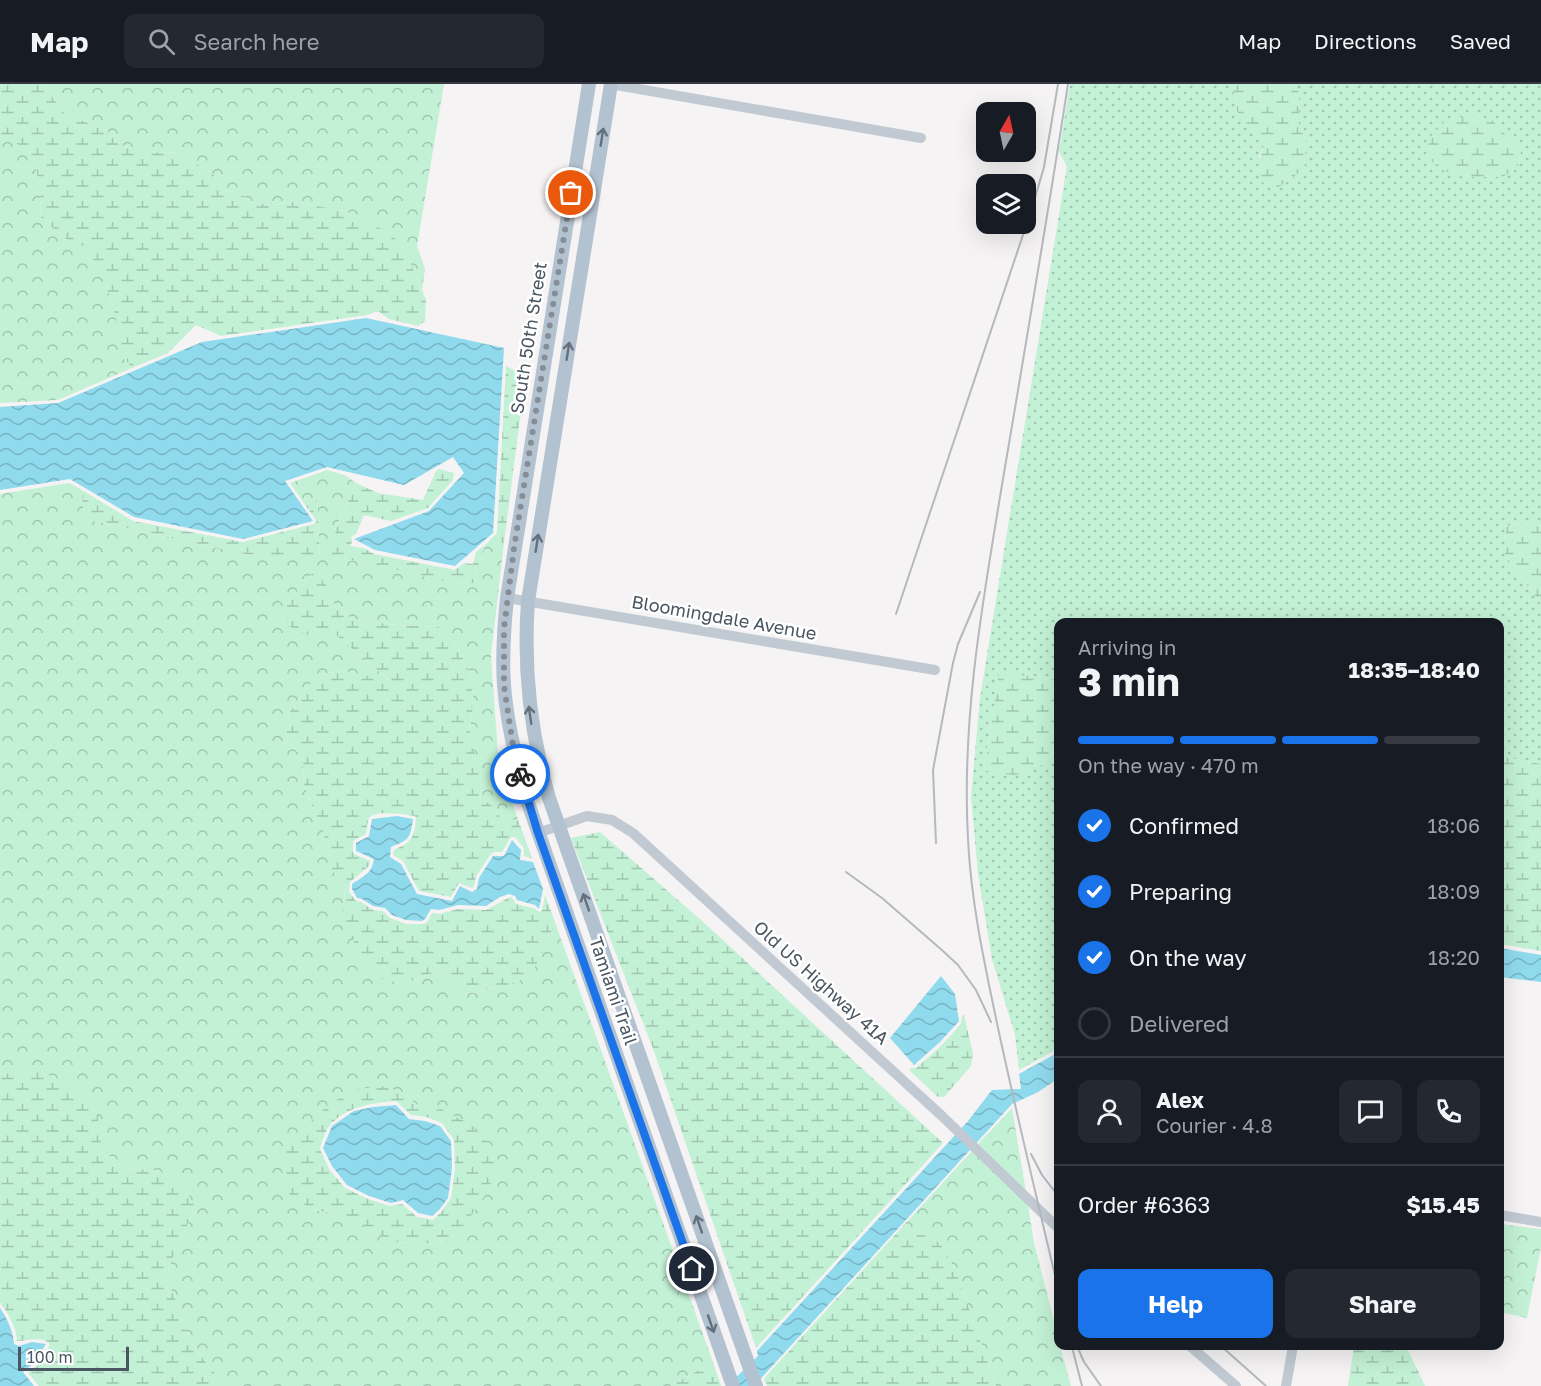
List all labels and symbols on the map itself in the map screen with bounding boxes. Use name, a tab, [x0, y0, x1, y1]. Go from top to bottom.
north arrow	[976, 102, 1036, 162]
one-way arrow	[597, 128, 608, 148]
pin	[545, 167, 596, 218]
street label: South 50th Street	[505, 260, 551, 415]
one-way arrow	[563, 341, 574, 361]
one-way arrow	[531, 534, 542, 553]
street label: Bloomingdale Avenue	[630, 590, 818, 644]
one-way arrow	[525, 706, 536, 726]
courier	[490, 744, 550, 804]
one-way arrow	[579, 893, 590, 912]
street label: Old US Highway 41A	[749, 916, 894, 1049]
street label: Tamiami Trail	[585, 934, 643, 1048]
one-way arrow	[693, 1216, 704, 1234]
pin	[666, 1243, 717, 1294]
one-way arrow	[707, 1314, 718, 1333]
scale bar	[18, 1344, 129, 1372]

